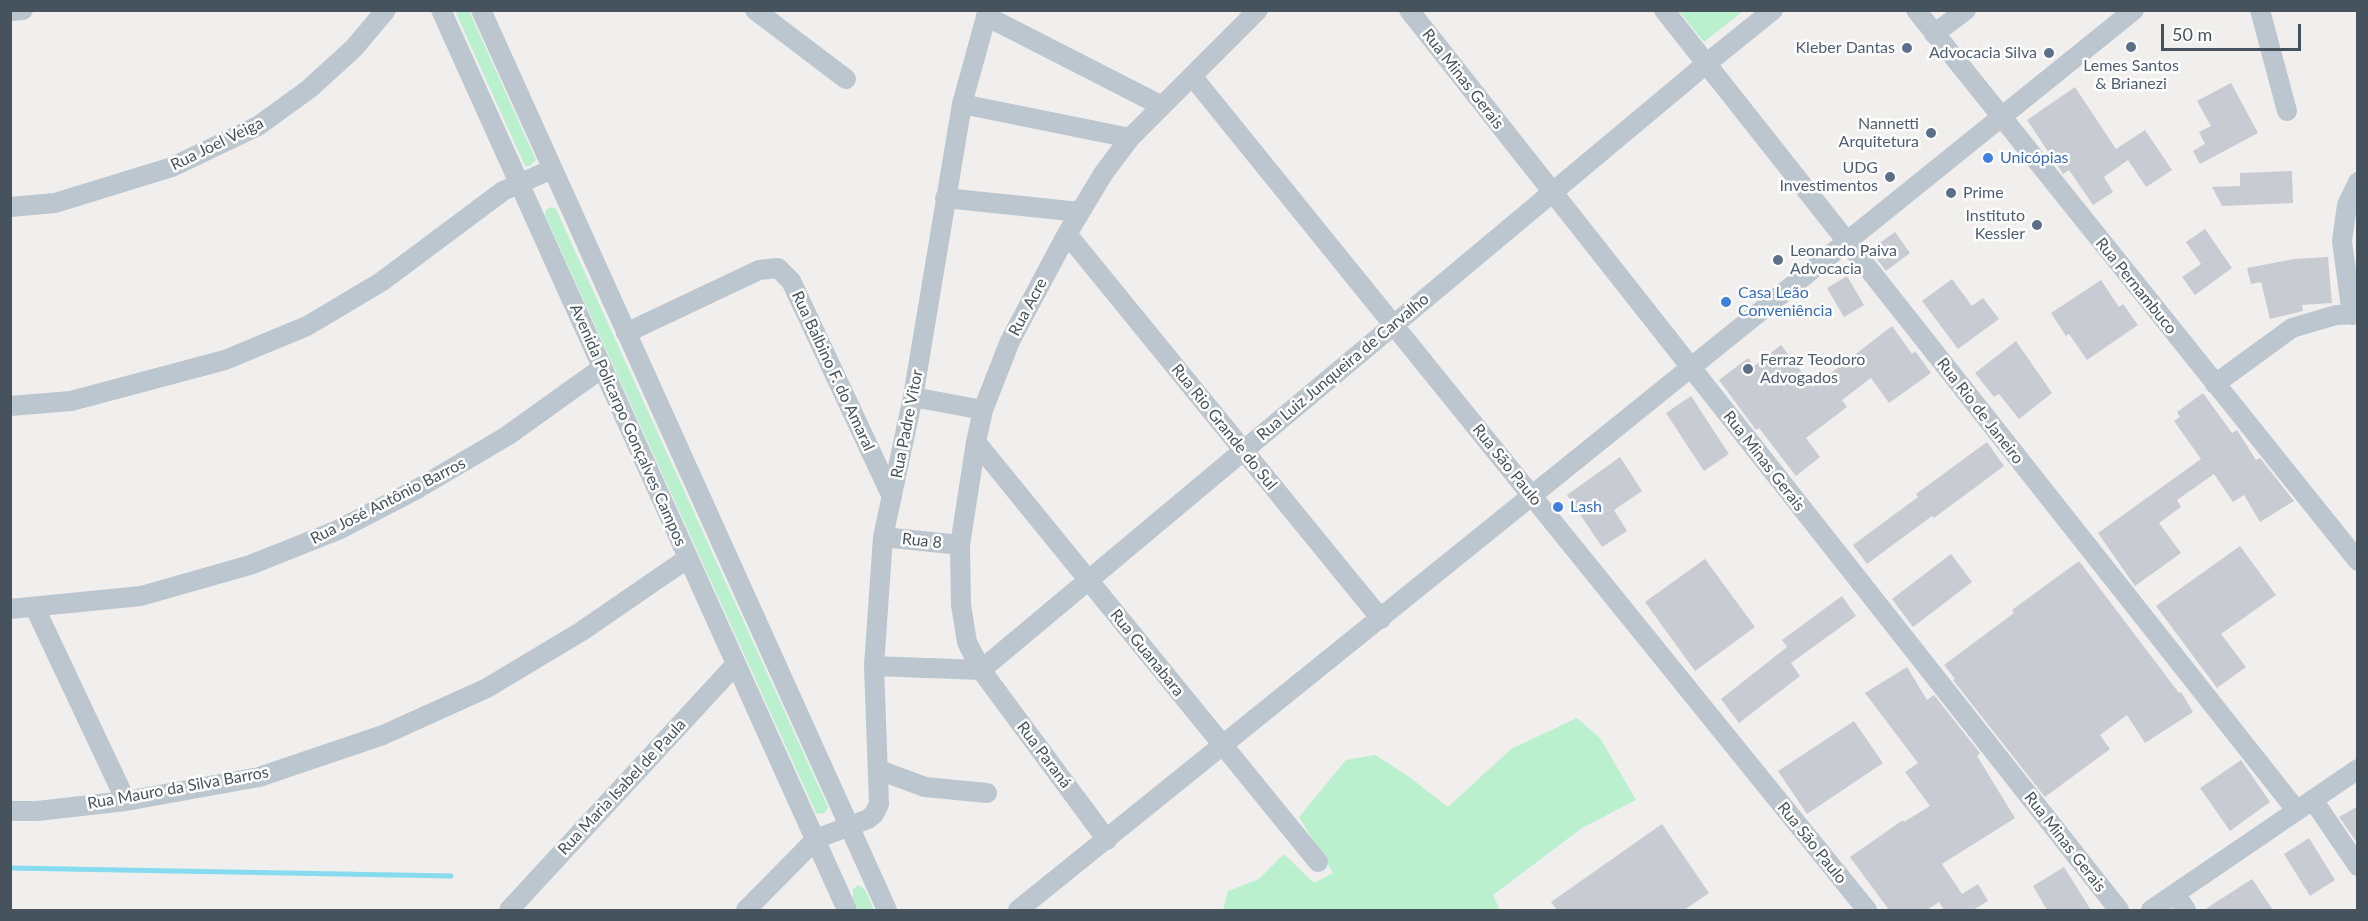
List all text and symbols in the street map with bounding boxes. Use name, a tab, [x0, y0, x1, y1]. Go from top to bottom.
scale bar	[2164, 12, 2304, 50]
text: 50 m	[2172, 23, 2212, 45]
street label: Rua Minas Gerais	[1418, 25, 1508, 133]
place label: Kleber Dantas	[1796, 38, 1895, 58]
marker: Lemes Santos & Brianezi	[2124, 40, 2138, 54]
marker: Kleber Dantas	[1900, 41, 1914, 55]
place label: Advocacia Silva	[1929, 43, 2037, 63]
marker: Advocacia Silva	[2042, 46, 2056, 60]
place label: Lemes Santos & Brianezi	[2083, 56, 2179, 94]
street label: Rua Joel Veiga	[168, 113, 266, 175]
place label: Nannetti Arquitetura	[1839, 114, 1919, 152]
marker: Nannetti Arquitetura	[1924, 126, 1938, 140]
place label: Unicópias	[2000, 148, 2069, 168]
marker: Unicópias	[1981, 151, 1995, 165]
place label: UDG Investimentos	[1779, 158, 1878, 196]
marker: UDG Investimentos	[1883, 170, 1897, 184]
place label: Prime	[1963, 183, 2004, 203]
marker: Prime	[1944, 186, 1958, 200]
place label: Instituto Kessler	[1966, 206, 2025, 244]
marker: Instituto Kessler	[2030, 218, 2044, 232]
street label: Rua Pernambuco	[2091, 234, 2181, 338]
place label: Leonardo Paiva Advocacia	[1790, 241, 1897, 279]
marker: Leonardo Paiva Advocacia	[1771, 253, 1785, 267]
street label: Rua Acre	[1005, 275, 1051, 339]
place label: Casa Leão Conveniência	[1738, 283, 1832, 321]
street label: Rua Balbino F. do Amaral	[787, 288, 879, 454]
street label: Rua Luiz Junqueira de Carvalho	[1253, 289, 1433, 445]
marker: Casa Leão Conveniência	[1719, 295, 1733, 309]
street label: Avenida Policarpo Gonçalves Campos	[566, 301, 690, 549]
place label: Ferraz Teodoro Advogados	[1760, 350, 1865, 388]
street label: Rua Rio de Janeiro	[1933, 354, 2027, 468]
street label: Rua Rio Grande do Sul	[1167, 360, 1281, 494]
marker: Ferraz Teodoro Advogados	[1741, 362, 1755, 376]
street label: Rua Padre Vitor	[887, 368, 927, 480]
street label: Rua Minas Gerais	[1719, 407, 1809, 515]
street label: Rua São Paulo	[1468, 420, 1546, 510]
street label: Rua José Antônio Barros	[307, 454, 469, 548]
place label: Lash	[1570, 497, 1602, 517]
marker: Lash	[1551, 500, 1565, 514]
street label: Rua 8	[901, 529, 943, 553]
street label: Rua Guanabara	[1106, 606, 1188, 700]
street label: Rua Maria Isabel de Paula	[554, 715, 690, 859]
street label: Rua Paraná	[1013, 718, 1075, 792]
street label: Rua Mauro da Silva Barros	[86, 763, 270, 813]
street label: Rua Minas Gerais	[2020, 788, 2110, 896]
street label: Rua São Paulo	[1773, 798, 1851, 888]

